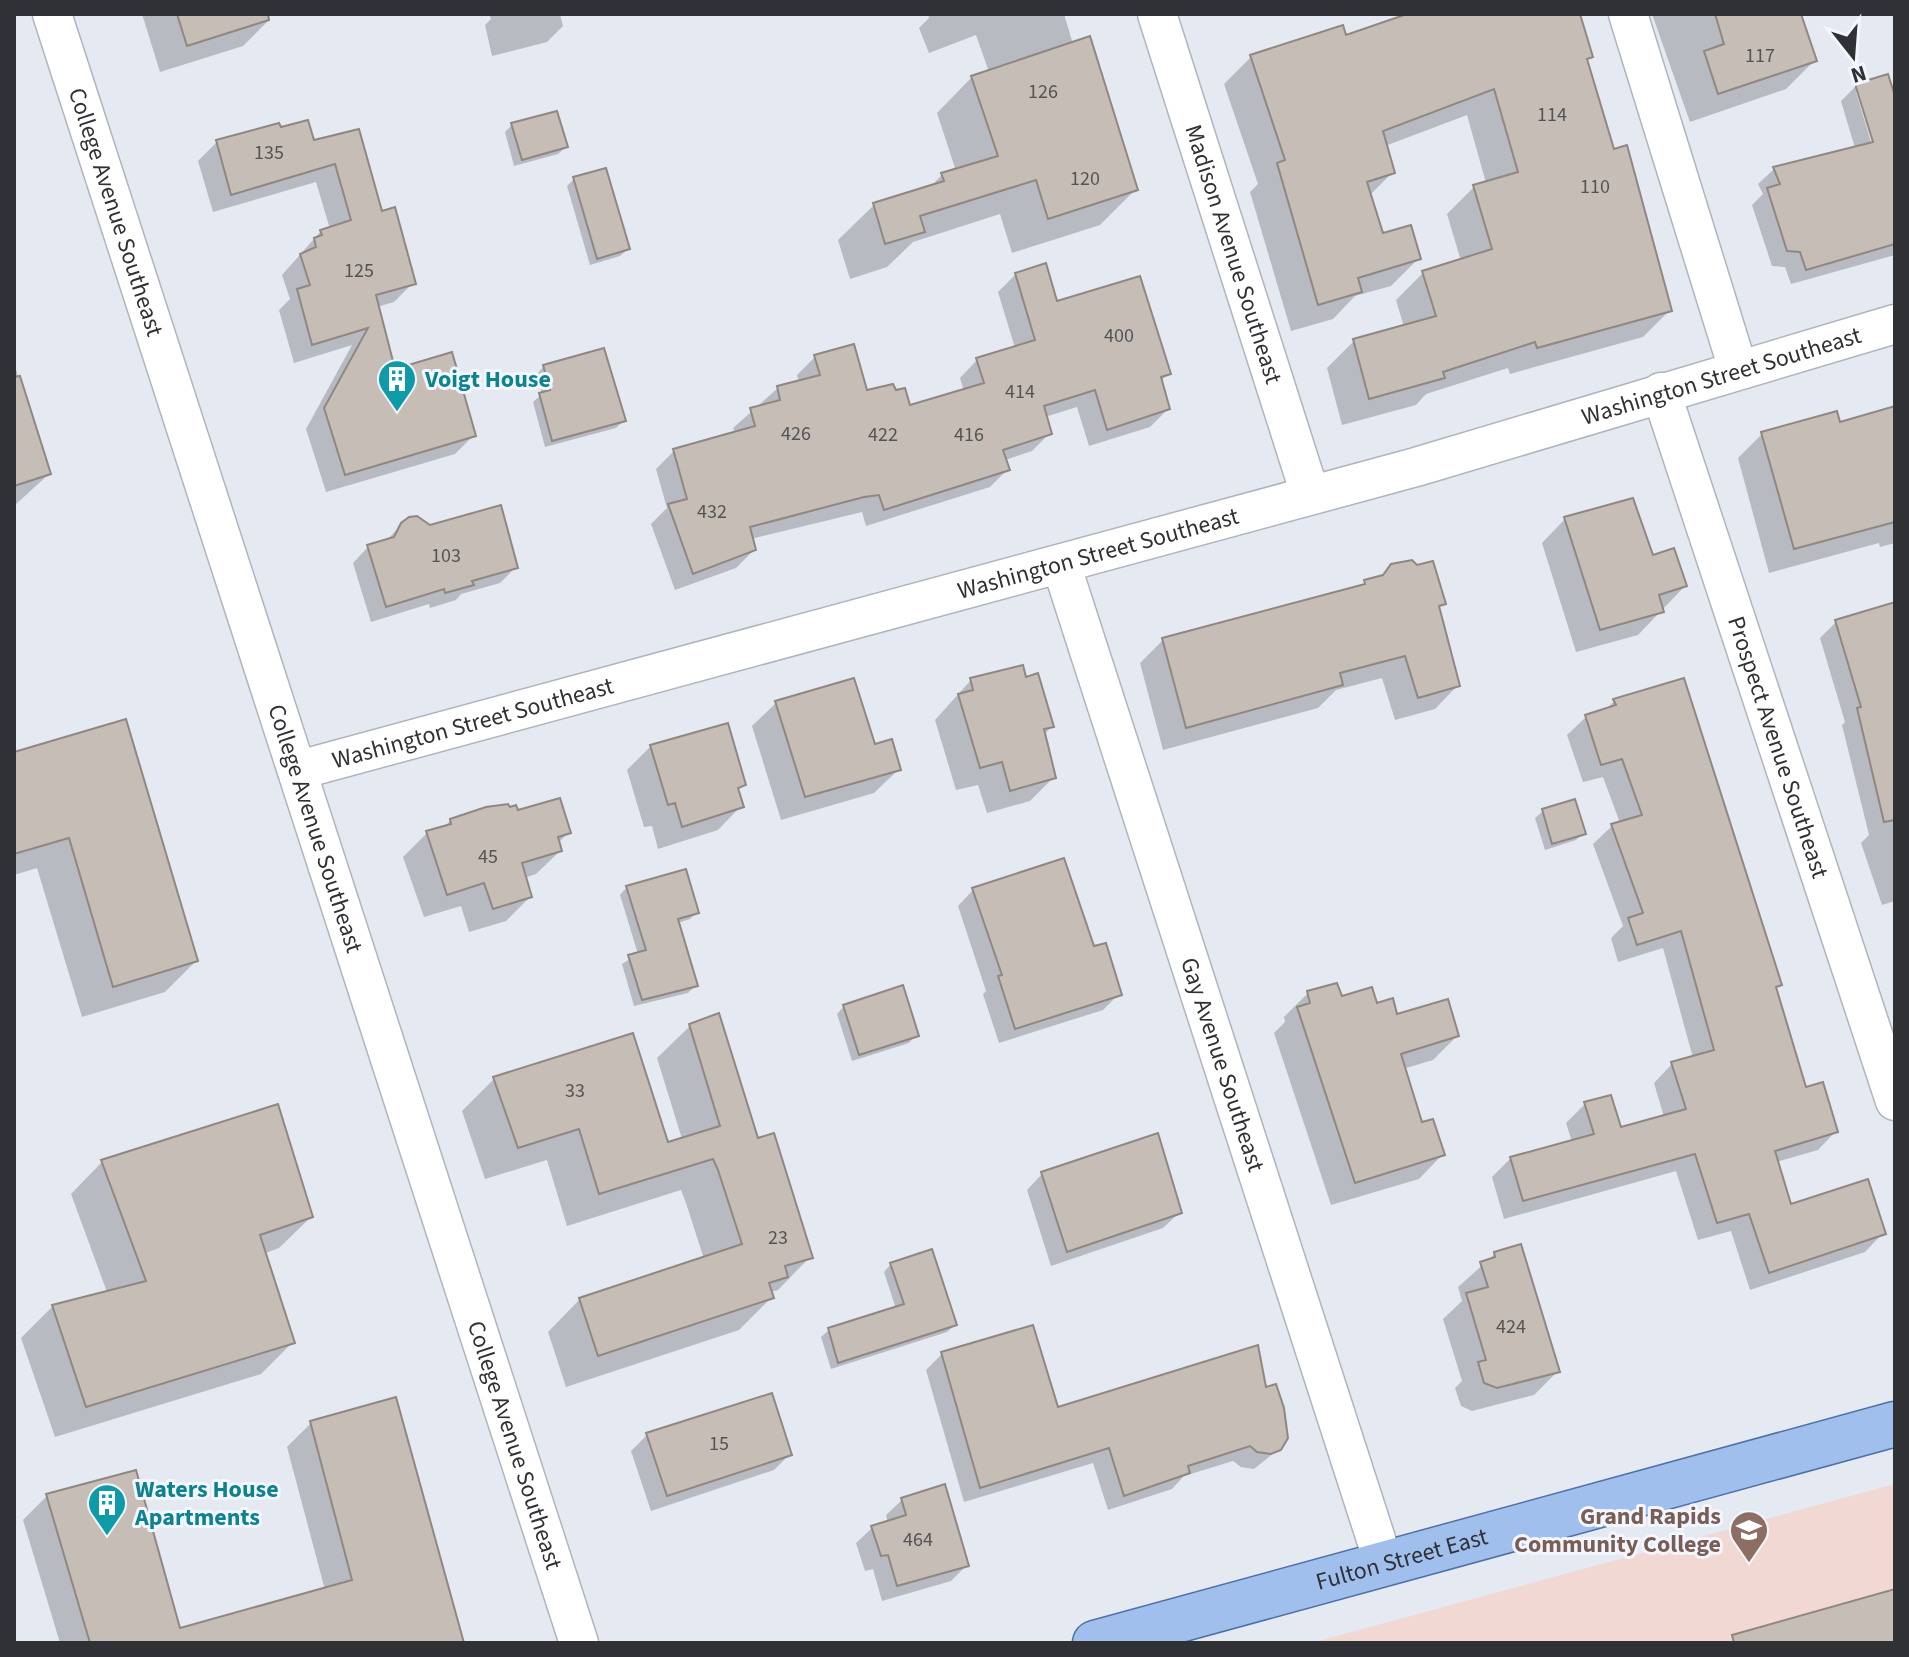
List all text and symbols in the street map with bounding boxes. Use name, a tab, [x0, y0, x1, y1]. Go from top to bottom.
north arrow	[1813, 16, 1893, 96]
house number: 117	[1745, 42, 1775, 70]
text: N	[1847, 57, 1870, 92]
house number: 126	[1028, 78, 1058, 106]
street label: College Avenue Southeast	[59, 83, 173, 341]
house number: 114	[1537, 101, 1567, 129]
street label: Madison Avenue Southeast	[1176, 120, 1291, 388]
house number: 135	[254, 139, 284, 167]
house number: 120	[1070, 165, 1100, 193]
house number: 110	[1580, 173, 1610, 201]
house number: 125	[344, 257, 374, 285]
street label: Washington Street Southeast	[1577, 318, 1865, 434]
house number: 400	[1104, 322, 1134, 350]
building icon: Voigt House	[376, 358, 418, 413]
place label: Voigt House	[424, 362, 551, 397]
house number: 414	[1005, 378, 1035, 406]
house number: 426	[781, 420, 811, 448]
house number: 422	[868, 421, 898, 449]
house number: 416	[954, 421, 984, 449]
house number: 432	[697, 498, 727, 526]
street label: Washington Street Southeast	[954, 498, 1243, 608]
house number: 103	[431, 542, 461, 570]
street label: Prospect Avenue Southeast	[1719, 612, 1838, 883]
street label: Washington Street Southeast	[328, 668, 617, 778]
street label: College Avenue Southeast	[259, 700, 372, 957]
house number: 45	[478, 843, 498, 871]
street label: Gay Avenue Southeast	[1172, 953, 1274, 1176]
house number: 33	[565, 1077, 585, 1105]
house number: 23	[768, 1224, 788, 1252]
house number: 424	[1496, 1313, 1526, 1341]
street label: College Avenue Southeast	[458, 1316, 572, 1574]
house number: 15	[709, 1430, 729, 1458]
place label: Waters House Apartments	[134, 1472, 279, 1535]
building icon: Waters House Apartments	[86, 1482, 128, 1537]
place label: Grand Rapids Community College	[1514, 1499, 1721, 1562]
school or university icon: Grand Rapids Community College	[1728, 1509, 1770, 1564]
street label: Fulton Street East	[1312, 1519, 1492, 1599]
house number: 464	[903, 1526, 933, 1554]

